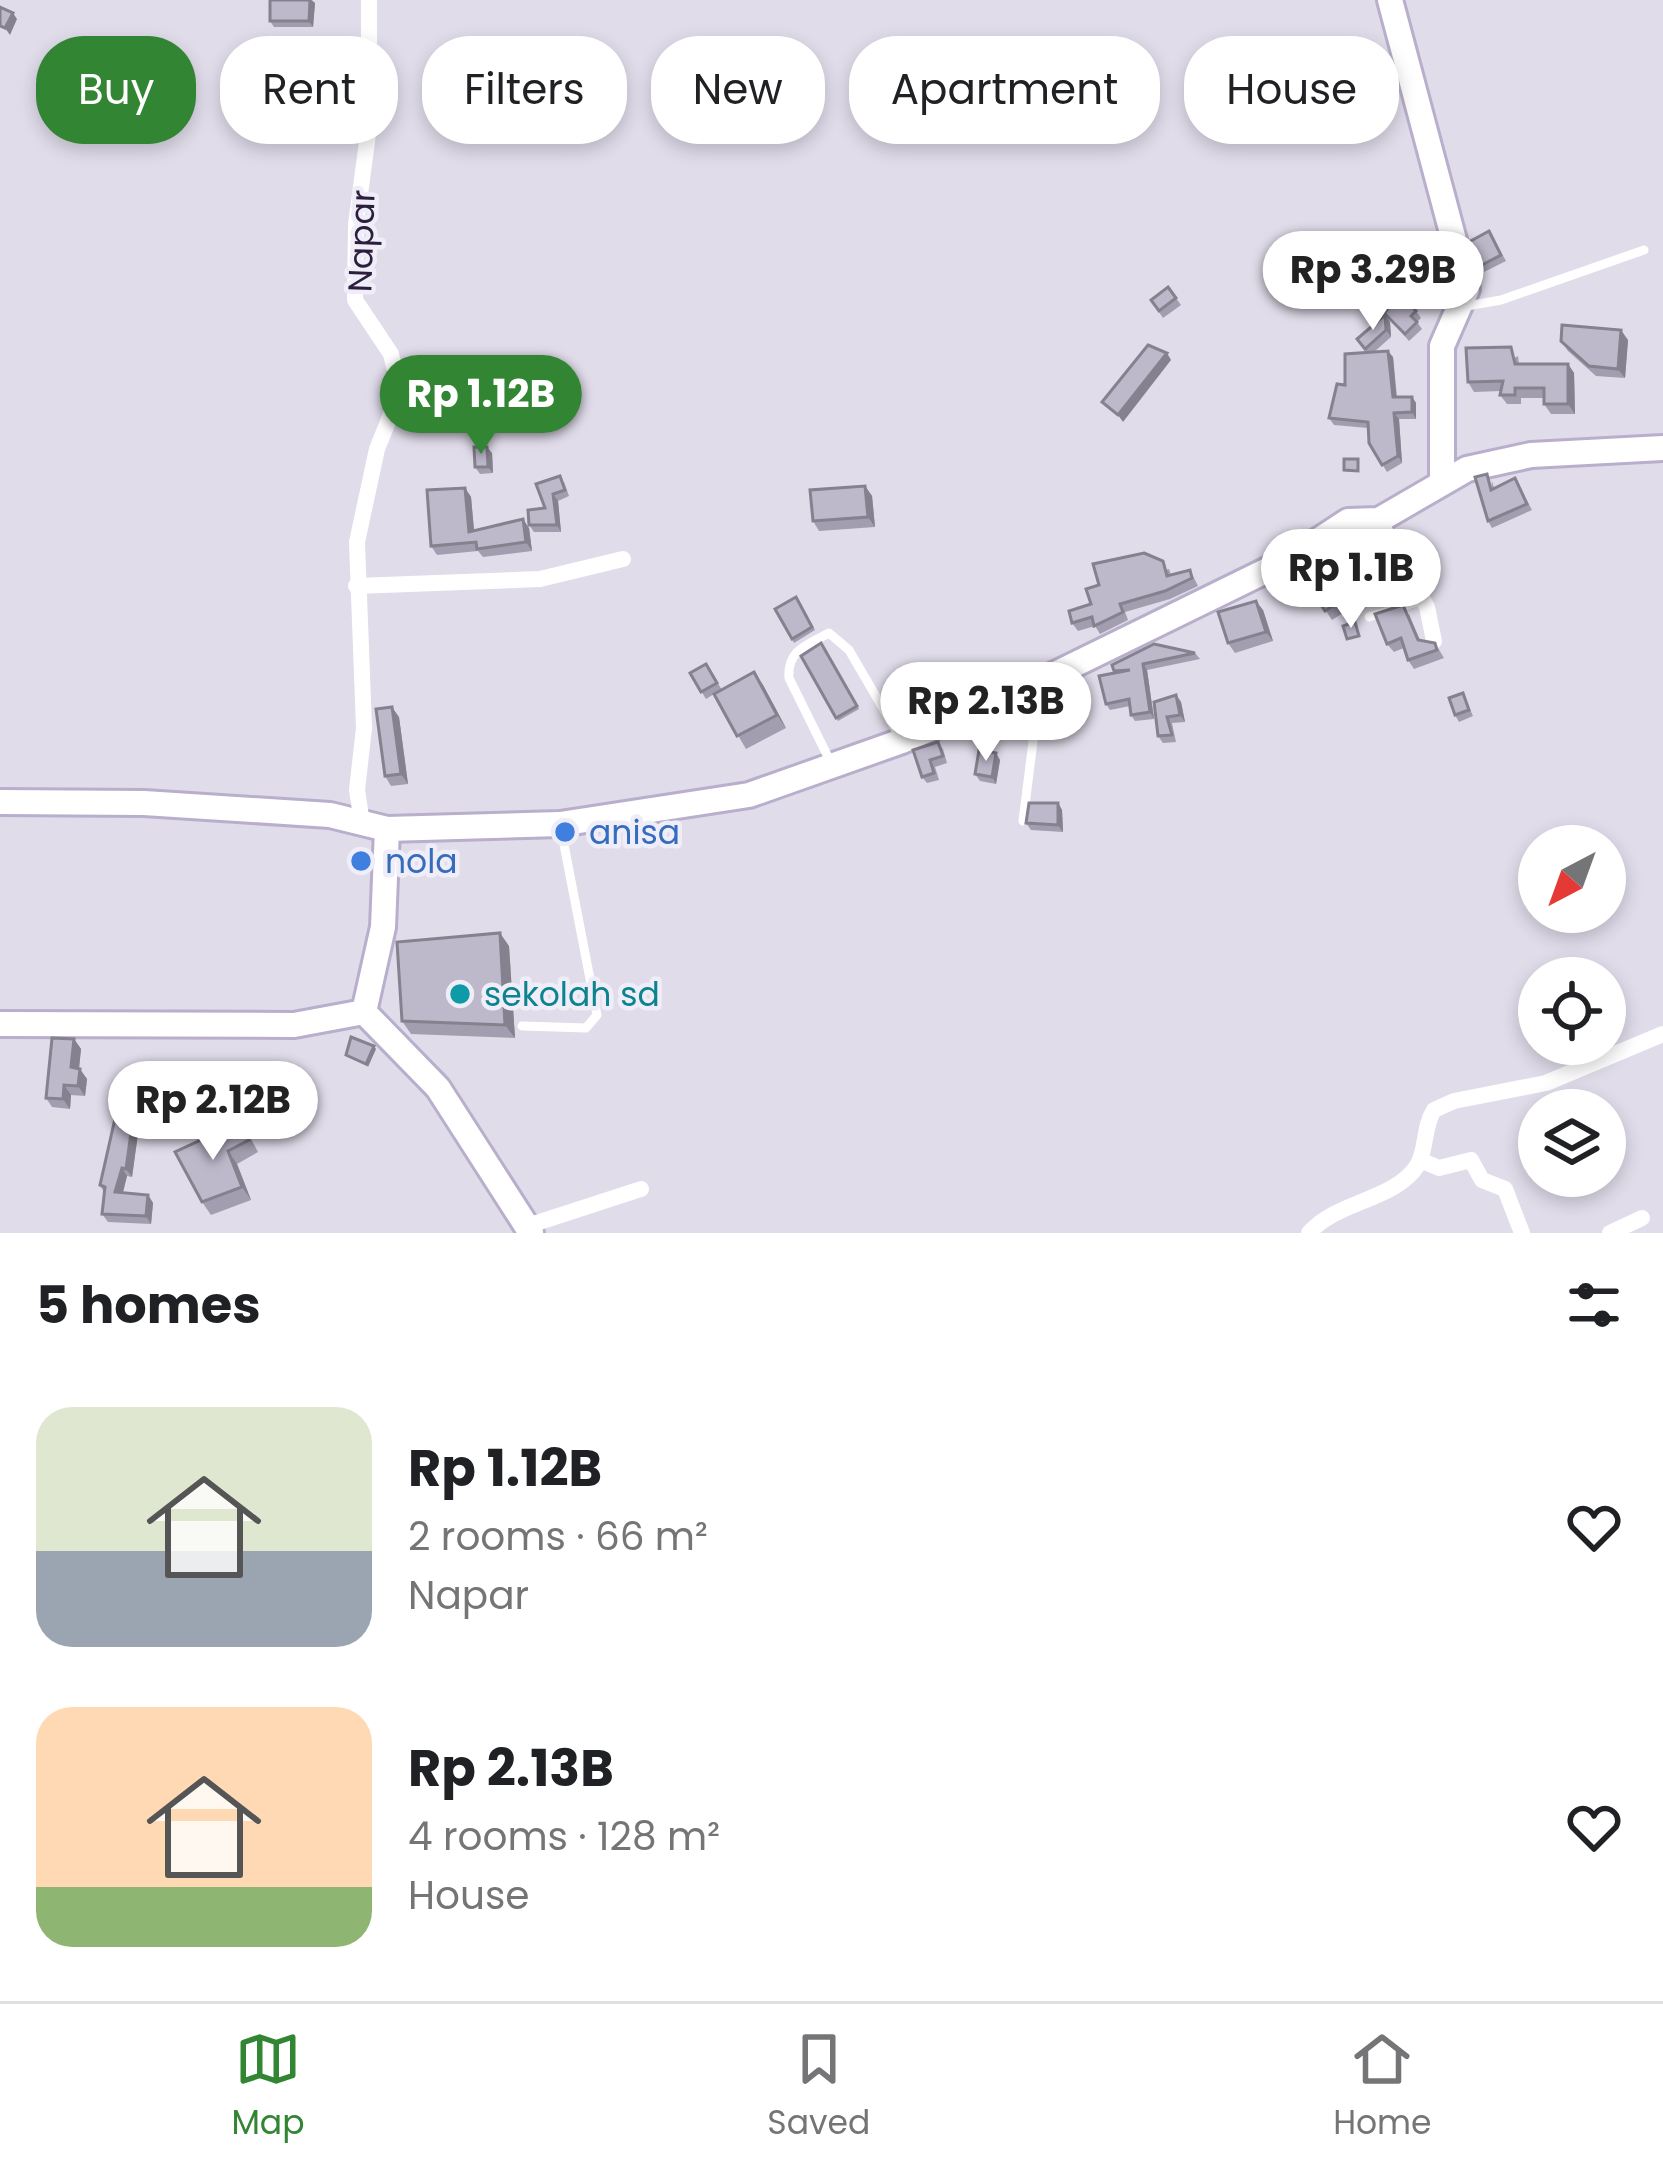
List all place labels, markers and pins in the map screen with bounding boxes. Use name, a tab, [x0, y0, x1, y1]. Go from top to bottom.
pin: Rp 3.29B	[1249, 231, 1497, 333]
pin: Rp 1.12B	[357, 355, 605, 457]
pin: Rp 1.1B	[1240, 529, 1462, 631]
pin: Rp 2.13B	[862, 662, 1110, 764]
place label: anisa	[589, 809, 680, 856]
marker: anisa	[552, 819, 578, 845]
place label: nola	[385, 838, 458, 885]
marker: nola	[348, 848, 374, 874]
place label: sekolah sd	[484, 971, 660, 1018]
marker: sekolah sd	[447, 981, 473, 1007]
pin: Rp 2.12B	[89, 1061, 337, 1163]

